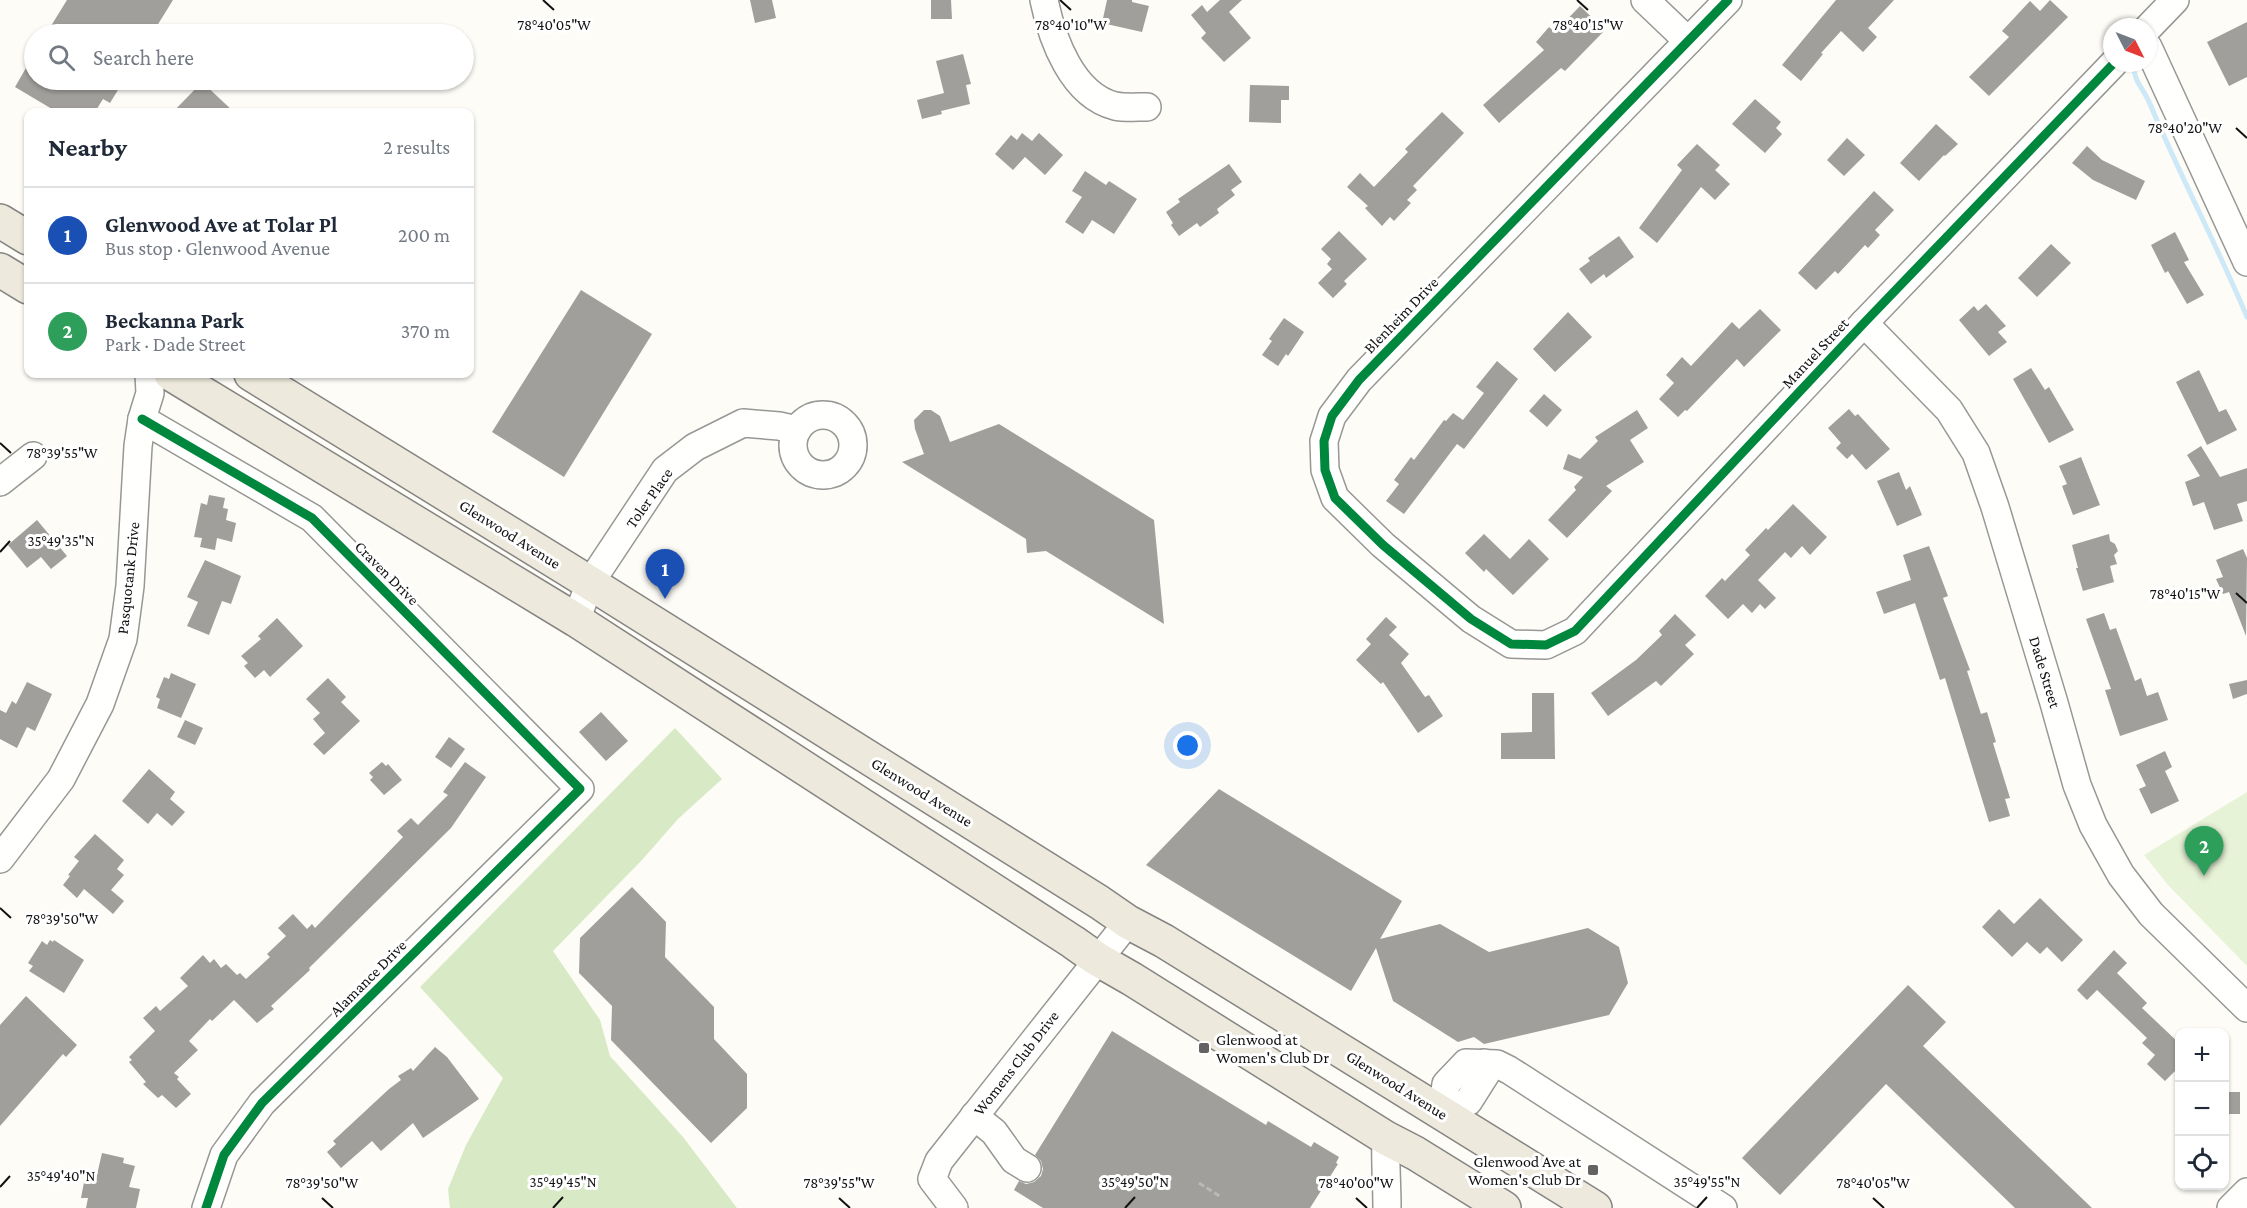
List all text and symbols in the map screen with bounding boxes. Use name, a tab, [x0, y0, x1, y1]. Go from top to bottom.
text: 78°40'05"W	[517, 17, 591, 33]
text: 78°40'10"W	[1035, 17, 1107, 33]
text: 78°40'15"W	[1553, 17, 1624, 33]
north arrow	[2103, 18, 2157, 72]
search box	[24, 24, 474, 90]
icon: search	[45, 41, 78, 74]
text: Search here	[93, 45, 194, 70]
text: 78°40'20"W	[2148, 120, 2222, 136]
text: Nearby	[48, 133, 127, 162]
text: 2 results	[383, 136, 450, 158]
text: Glenwood Ave at Tolar Pl	[105, 212, 337, 237]
text: 1	[64, 224, 71, 246]
text: 200 m	[398, 224, 450, 246]
text: Bus stop · Glenwood Avenue	[105, 237, 330, 259]
street label: Blenheim Drive	[1360, 273, 1442, 357]
text: Beckanna Park	[105, 308, 244, 333]
street label: Manuel Street	[1778, 314, 1852, 392]
text: 2	[62, 320, 73, 342]
text: 370 m	[401, 320, 450, 342]
text: Park · Dade Street	[105, 333, 245, 355]
text: 78°39'55"W	[26, 445, 98, 461]
street label: Toler Place	[622, 465, 676, 531]
street label: Glenwood Avenue	[456, 496, 564, 572]
street label: Pasquotank Drive	[114, 521, 143, 635]
text: 35°49'35"N	[27, 533, 95, 549]
street label: Craven Drive	[352, 538, 422, 608]
pin: 1	[646, 550, 684, 599]
text: 78°40'15"W	[2150, 586, 2221, 602]
street label: Dade Street	[2026, 634, 2064, 711]
your location	[1173, 731, 1202, 760]
street label: Glenwood Avenue	[868, 754, 976, 830]
pin: 2	[2184, 826, 2224, 876]
text: 78°39'50"W	[26, 911, 99, 927]
street label: Alamance Drive	[326, 936, 410, 1020]
street label: Womens Club Drive	[970, 1007, 1062, 1119]
map controls	[2175, 1028, 2229, 1190]
button: +	[2175, 1028, 2229, 1082]
place label: Glenwood at Women's Club Dr	[1216, 1031, 1329, 1066]
marker: Glenwood at Women's Club Dr	[1197, 1041, 1211, 1055]
street label: Glenwood Avenue	[1343, 1047, 1451, 1123]
button: −	[2175, 1082, 2229, 1136]
button: locate	[2175, 1136, 2229, 1190]
place label: Glenwood Ave at Women's Club Dr	[1468, 1153, 1582, 1188]
marker: Glenwood Ave at Women's Club Dr	[1586, 1163, 1600, 1177]
text: 35°49'40"N	[27, 1168, 95, 1184]
text: 35°49'45"N	[529, 1174, 597, 1190]
text: 35°49'50"N	[1101, 1174, 1169, 1190]
text: 35°49'55"N	[1674, 1174, 1741, 1190]
text: 78°39'50"W	[286, 1175, 359, 1191]
text: 78°39'55"W	[803, 1175, 875, 1191]
text: 78°40'00"W	[1319, 1175, 1394, 1191]
text: 78°40'05"W	[1836, 1175, 1910, 1191]

